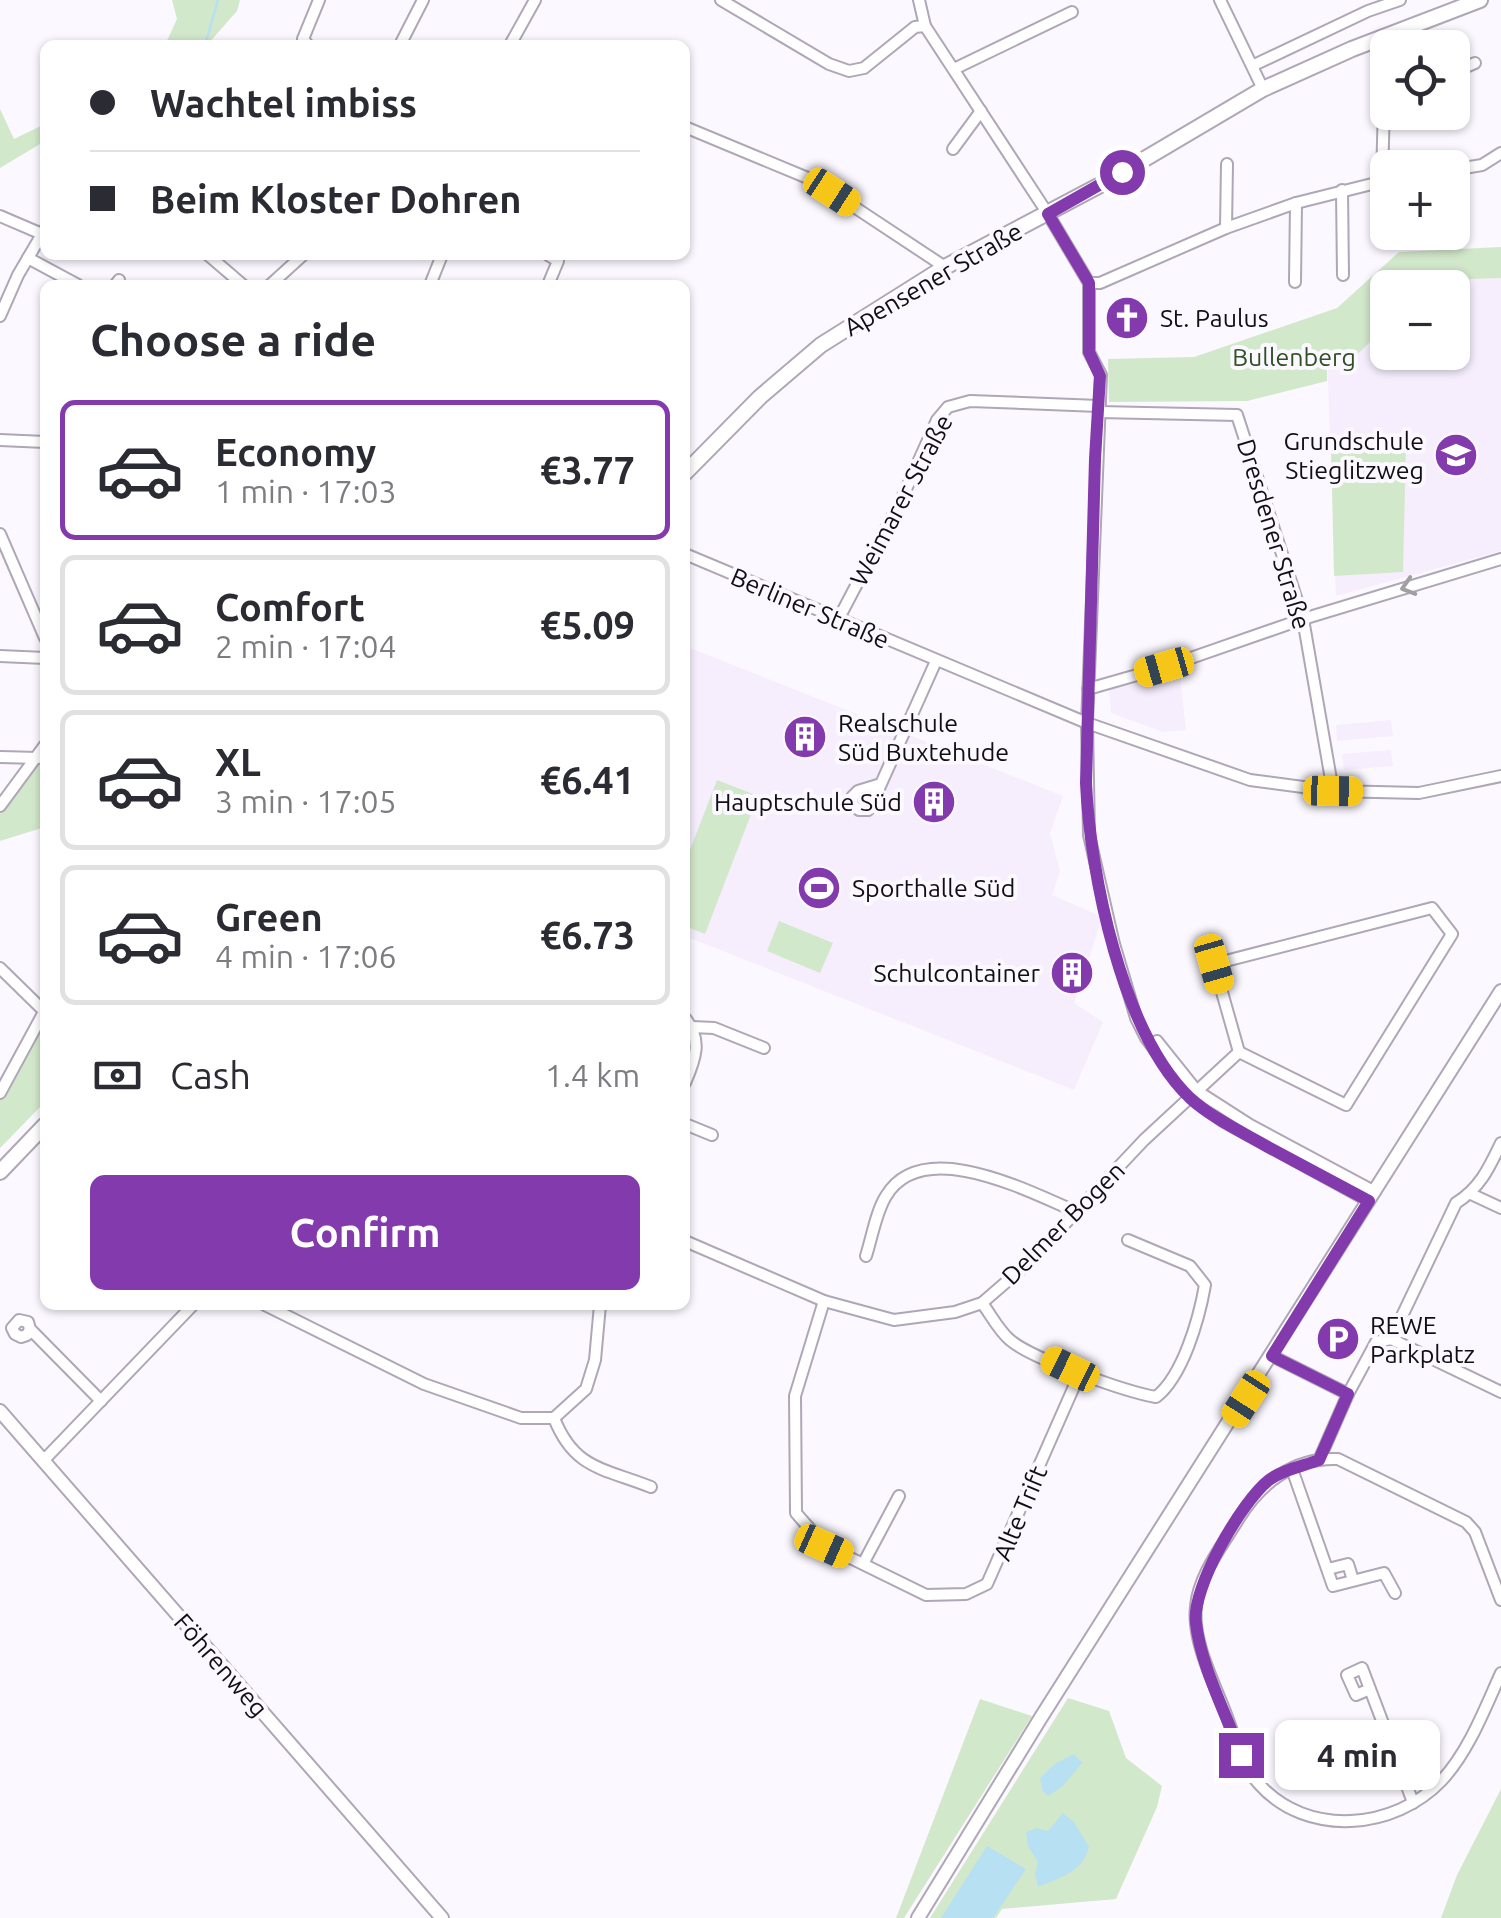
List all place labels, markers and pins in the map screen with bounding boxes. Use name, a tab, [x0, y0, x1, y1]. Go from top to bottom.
church icon: St. Paulus	[1104, 295, 1150, 341]
place label: St. Paulus	[1160, 304, 1269, 332]
place label: Grundschule Stieglitzweg	[1283, 427, 1424, 484]
school or university icon: Grundschule Stieglitzweg	[1433, 432, 1479, 478]
place label: Realschule Süd Buxtehude	[838, 709, 1009, 766]
building icon: Realschule Süd Buxtehude	[782, 714, 828, 760]
building icon: Hauptschule Süd	[911, 779, 957, 825]
place label: Hauptschule Süd	[714, 788, 902, 816]
sports icon: Sporthalle Süd	[796, 865, 842, 911]
place label: Sporthalle Süd	[852, 874, 1015, 902]
building icon: Schulcontainer	[1049, 950, 1095, 996]
place label: Schulcontainer	[873, 959, 1041, 987]
place label: REWE Parkplatz	[1370, 1311, 1475, 1368]
parking icon: REWE Parkplatz	[1315, 1316, 1361, 1362]

